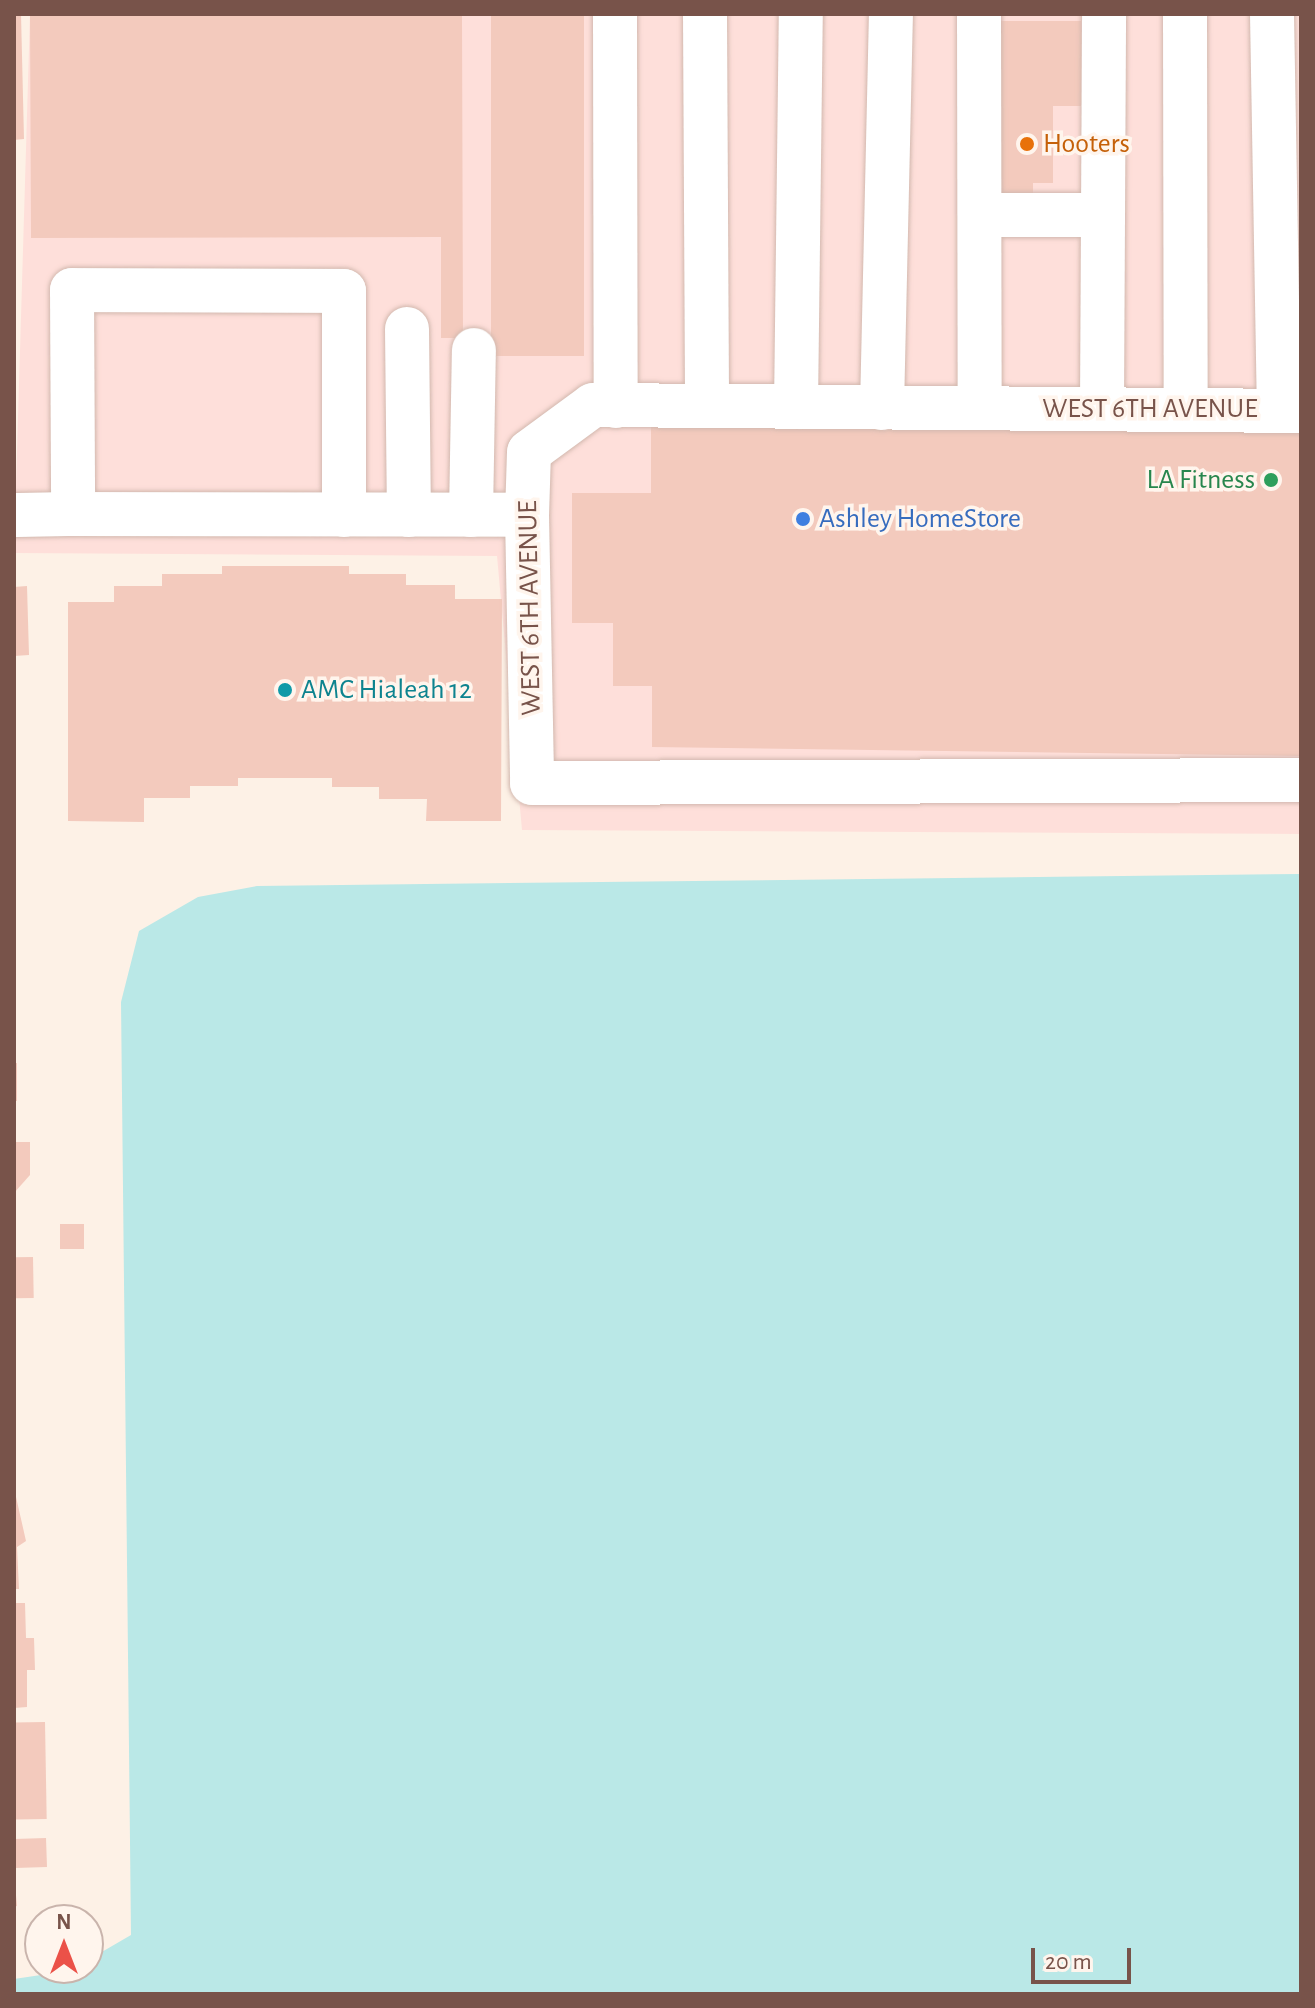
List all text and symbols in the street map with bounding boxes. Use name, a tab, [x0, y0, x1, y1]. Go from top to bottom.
place label: Hooters	[1043, 127, 1130, 161]
marker: Hooters	[1018, 135, 1036, 153]
street label: WEST 6TH AVENUE	[1042, 392, 1258, 426]
place label: LA Fitness	[1147, 463, 1255, 497]
marker: LA Fitness	[1262, 471, 1280, 489]
street label: WEST 6TH AVENUE	[511, 500, 549, 716]
place label: Ashley HomeStore	[819, 502, 1021, 536]
marker: Ashley HomeStore	[794, 510, 812, 528]
place label: AMC Hialeah 12	[301, 673, 472, 707]
marker: AMC Hialeah 12	[276, 681, 294, 699]
north arrow	[24, 1904, 104, 1984]
text: N	[56, 1911, 72, 1933]
scale bar	[1035, 1932, 1135, 1982]
text: 20 m	[1045, 1950, 1092, 1974]

